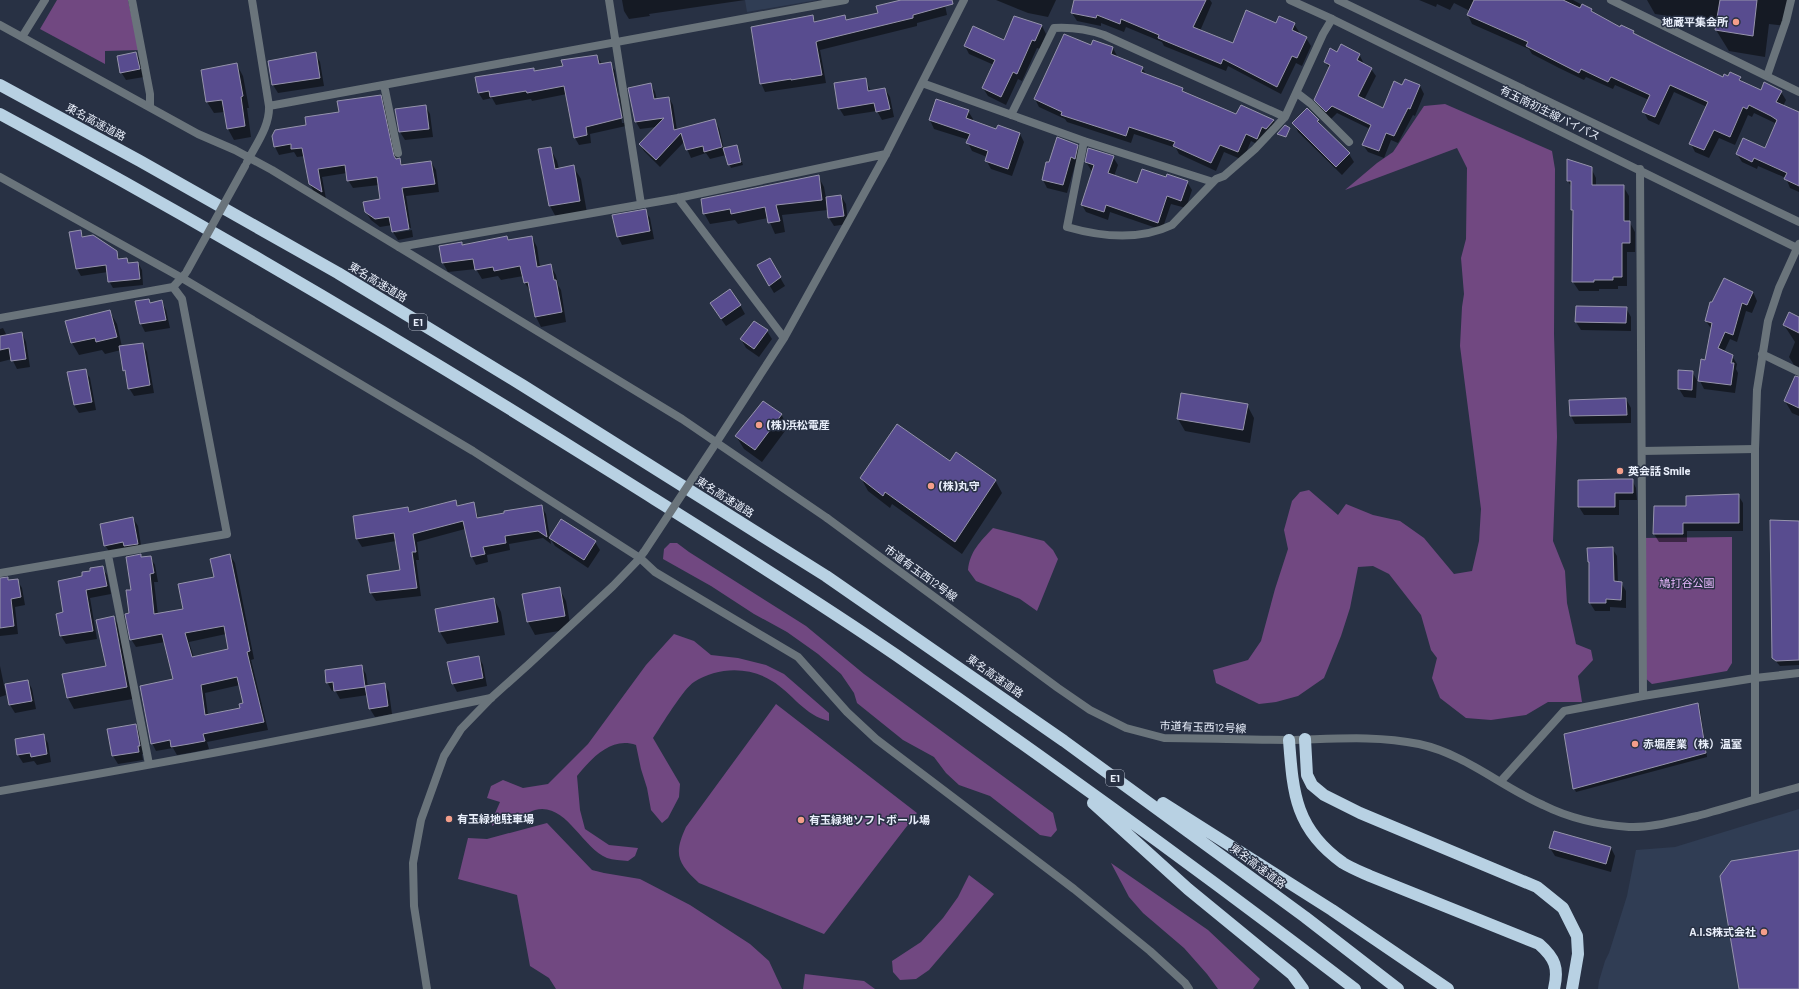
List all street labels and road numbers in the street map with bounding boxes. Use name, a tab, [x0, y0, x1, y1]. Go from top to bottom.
street label: 有玉南初生線バイパス	[1498, 83, 1602, 142]
street label: 東名高速道路	[64, 100, 128, 143]
street label: 東名高速道路	[347, 259, 410, 304]
road number: E1	[409, 314, 427, 330]
street label: 東名高速道路	[694, 474, 757, 520]
street label: 市道有玉西12号線	[882, 542, 960, 603]
street label: 東名高速道路	[965, 651, 1026, 700]
street label: 市道有玉西12号線	[1159, 718, 1247, 735]
road number: E1	[1106, 770, 1124, 786]
street label: 東名高速道路	[1228, 841, 1289, 891]

